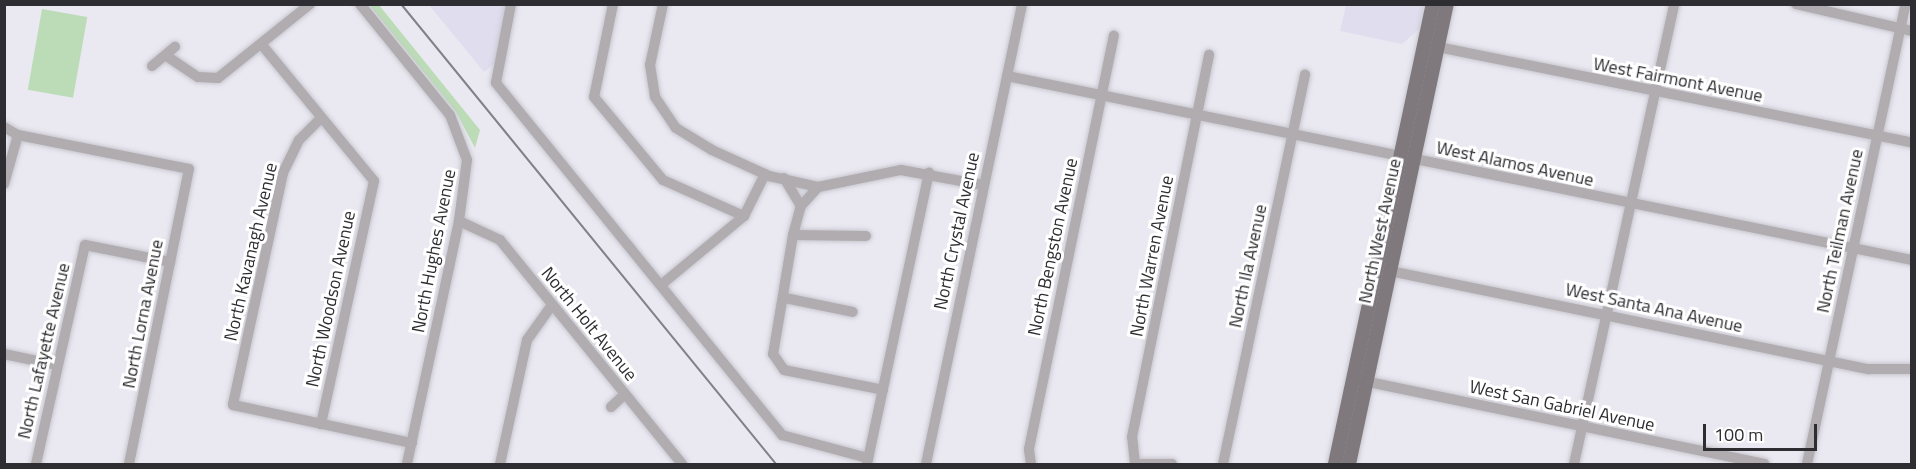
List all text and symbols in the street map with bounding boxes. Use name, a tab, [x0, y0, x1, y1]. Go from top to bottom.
street label: West Fairmont Avenue	[1591, 53, 1765, 107]
street label: West Alamos Avenue	[1434, 137, 1596, 191]
street label: North Teilman Avenue	[1812, 147, 1868, 315]
street label: North Crystal Avenue	[930, 150, 984, 312]
street label: North Bengston Avenue	[1024, 156, 1082, 338]
street label: North West Avenue	[1354, 157, 1406, 305]
street label: North Kavanagh Avenue	[220, 161, 282, 343]
street label: North Hughes Avenue	[408, 167, 460, 335]
street label: North Warren Avenue	[1126, 174, 1178, 338]
street label: North Ila Avenue	[1224, 202, 1272, 330]
street label: North Woodson Avenue	[302, 209, 360, 389]
street label: North Lorna Avenue	[118, 238, 168, 390]
street label: North Lafayette Avenue	[13, 261, 75, 441]
street label: North Holt Avenue	[537, 263, 641, 385]
street label: West Santa Ana Avenue	[1563, 279, 1745, 337]
street label: West San Gabriel Avenue	[1467, 376, 1657, 436]
scale bar	[1706, 412, 1820, 450]
text: 100 m	[1714, 421, 1763, 448]

